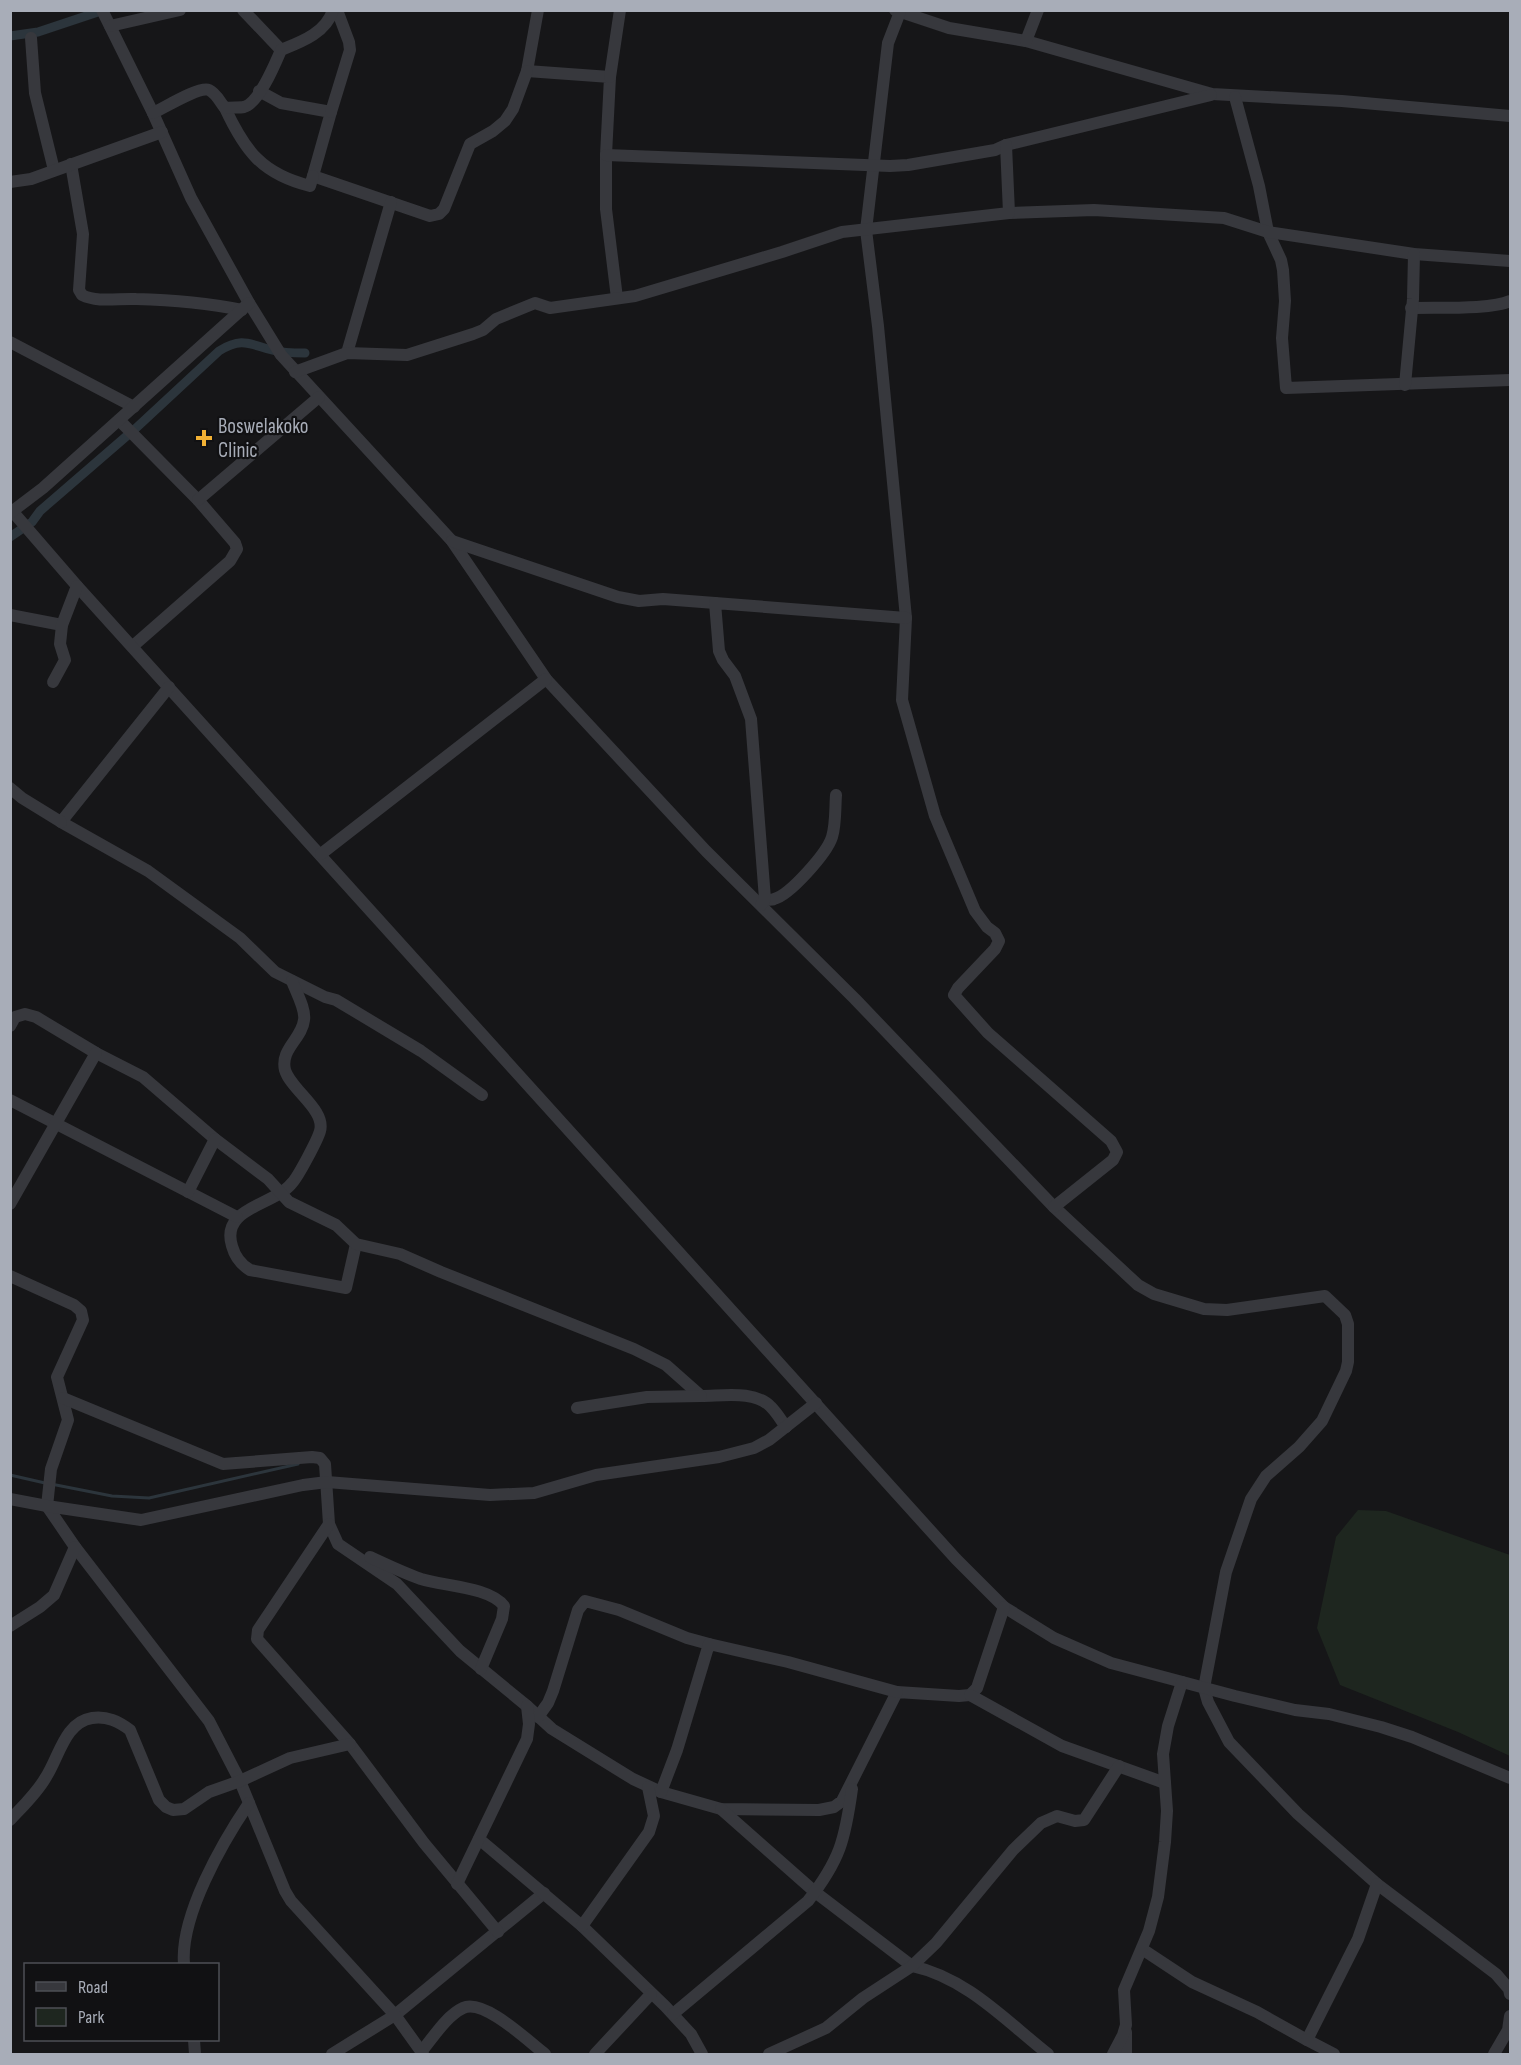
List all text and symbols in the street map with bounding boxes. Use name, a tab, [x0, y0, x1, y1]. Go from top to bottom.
place label: Boswelakoko Clinic	[218, 414, 309, 463]
marker: Boswelakoko Clinic	[195, 429, 213, 447]
legend	[24, 1963, 219, 2041]
text: Road	[78, 1977, 108, 1998]
text: Park	[78, 2007, 104, 2028]

